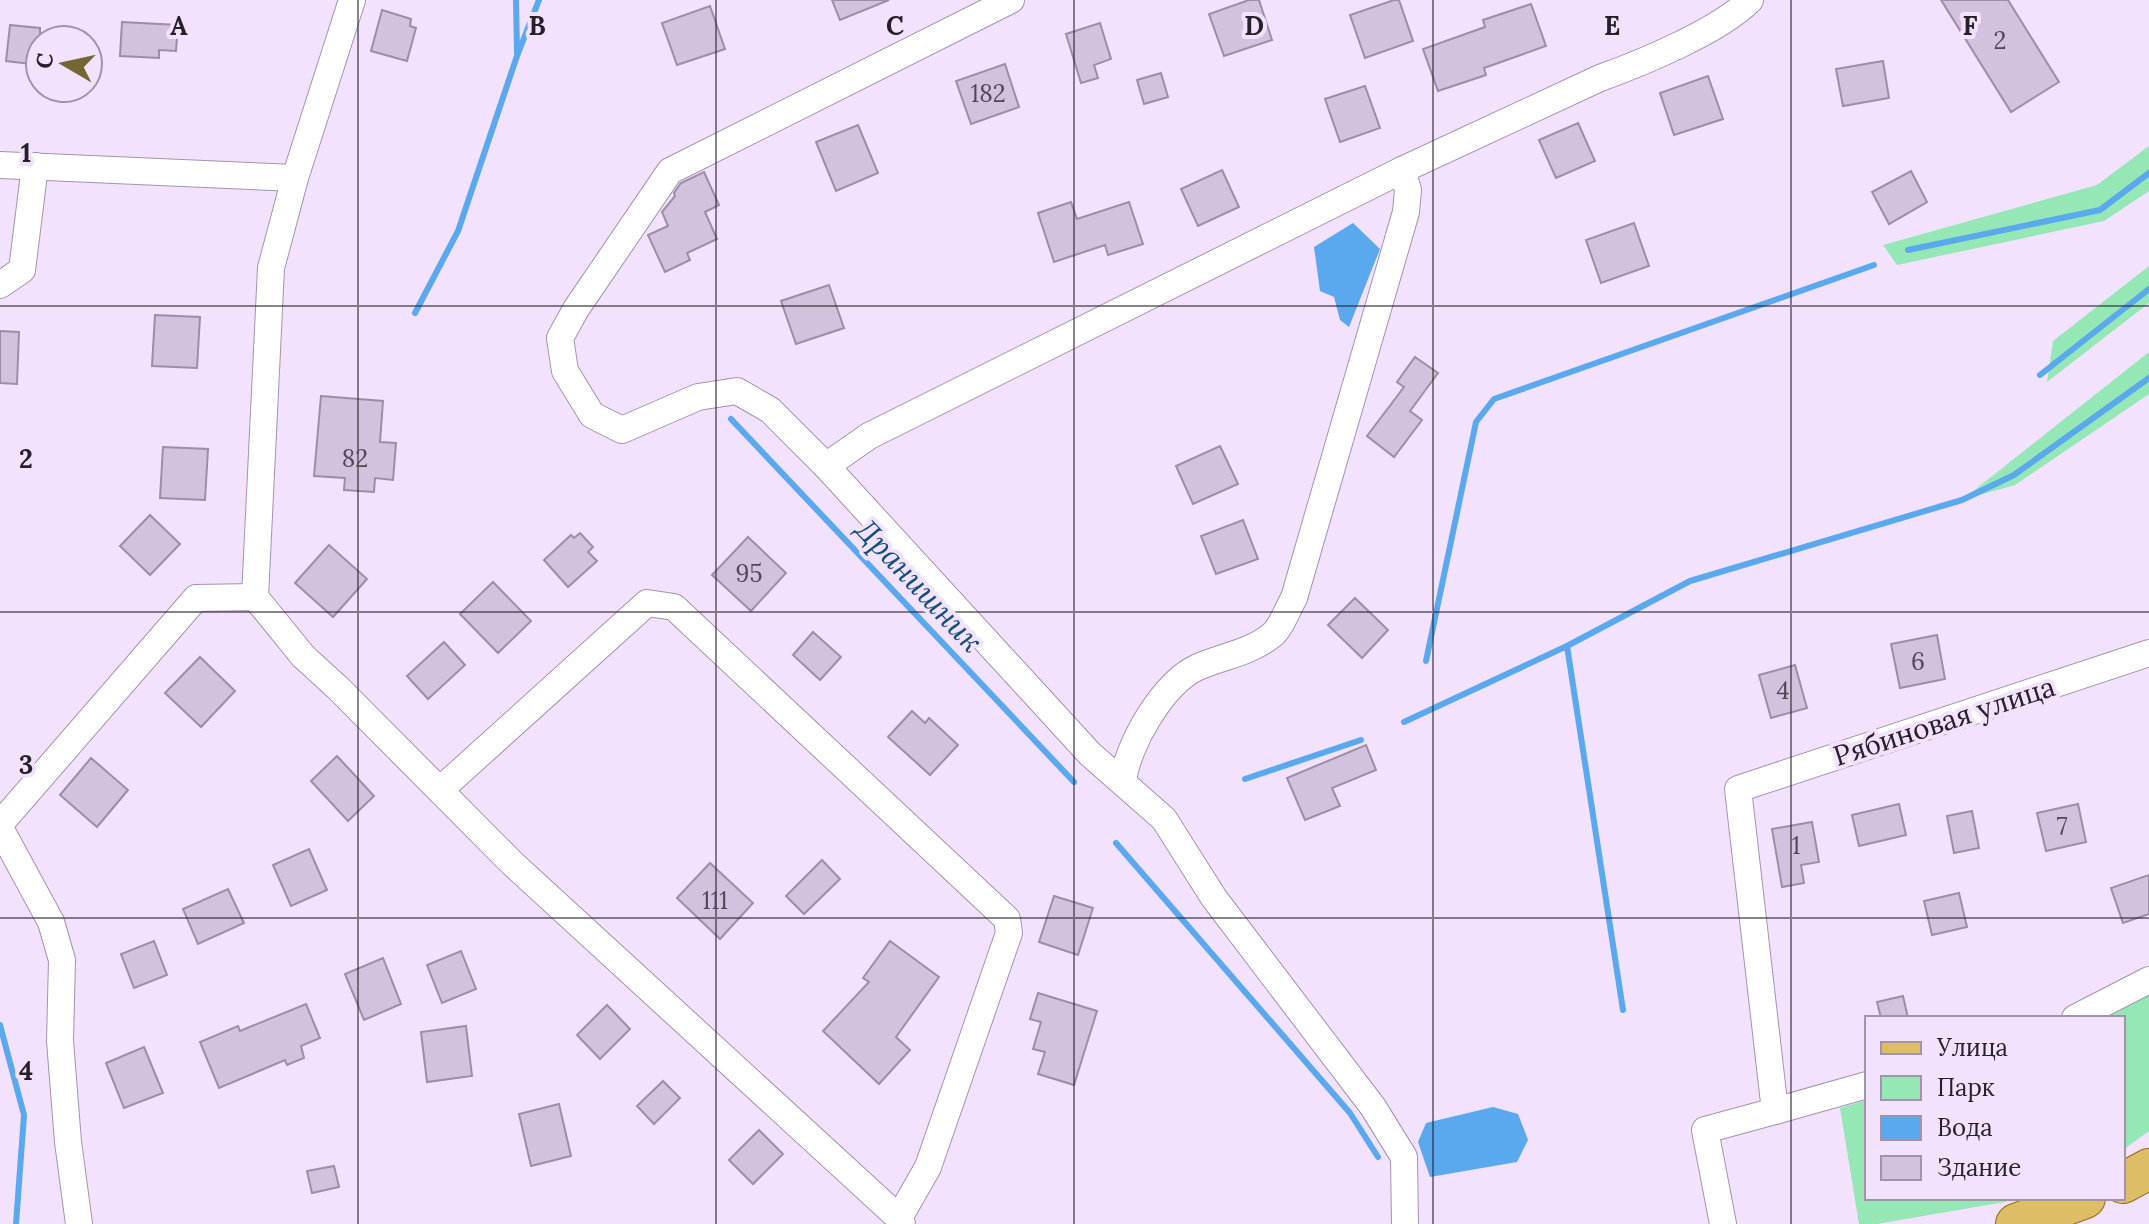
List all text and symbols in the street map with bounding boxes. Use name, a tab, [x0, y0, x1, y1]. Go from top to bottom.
text: A	[170, 9, 188, 42]
text: B	[528, 9, 546, 42]
text: C	[886, 9, 904, 42]
text: D	[1244, 9, 1264, 42]
text: E	[1604, 9, 1620, 42]
text: F	[1963, 9, 1978, 42]
north arrow	[24, 24, 104, 104]
house number: 2	[1994, 25, 2006, 56]
text: С	[29, 51, 59, 71]
house number: 182	[970, 78, 1006, 109]
text: 1	[21, 136, 31, 169]
text: 2	[19, 442, 33, 475]
house number: 82	[342, 443, 368, 474]
water label: Дранишник	[848, 510, 991, 660]
house number: 95	[736, 558, 762, 589]
house number: 6	[1911, 646, 1925, 677]
street label: Рябиновая улица	[1829, 668, 2059, 774]
house number: 4	[1776, 675, 1790, 706]
text: 3	[19, 748, 33, 781]
house number: 7	[2056, 811, 2068, 842]
house number: 1	[1792, 830, 1800, 861]
house number: 111	[702, 885, 728, 916]
legend	[1865, 1016, 2125, 1200]
text: Улица	[1936, 1032, 2008, 1063]
text: 4	[19, 1054, 33, 1087]
text: Парк	[1937, 1072, 1995, 1103]
text: Вода	[1937, 1112, 1993, 1143]
text: Здание	[1937, 1152, 2021, 1183]

